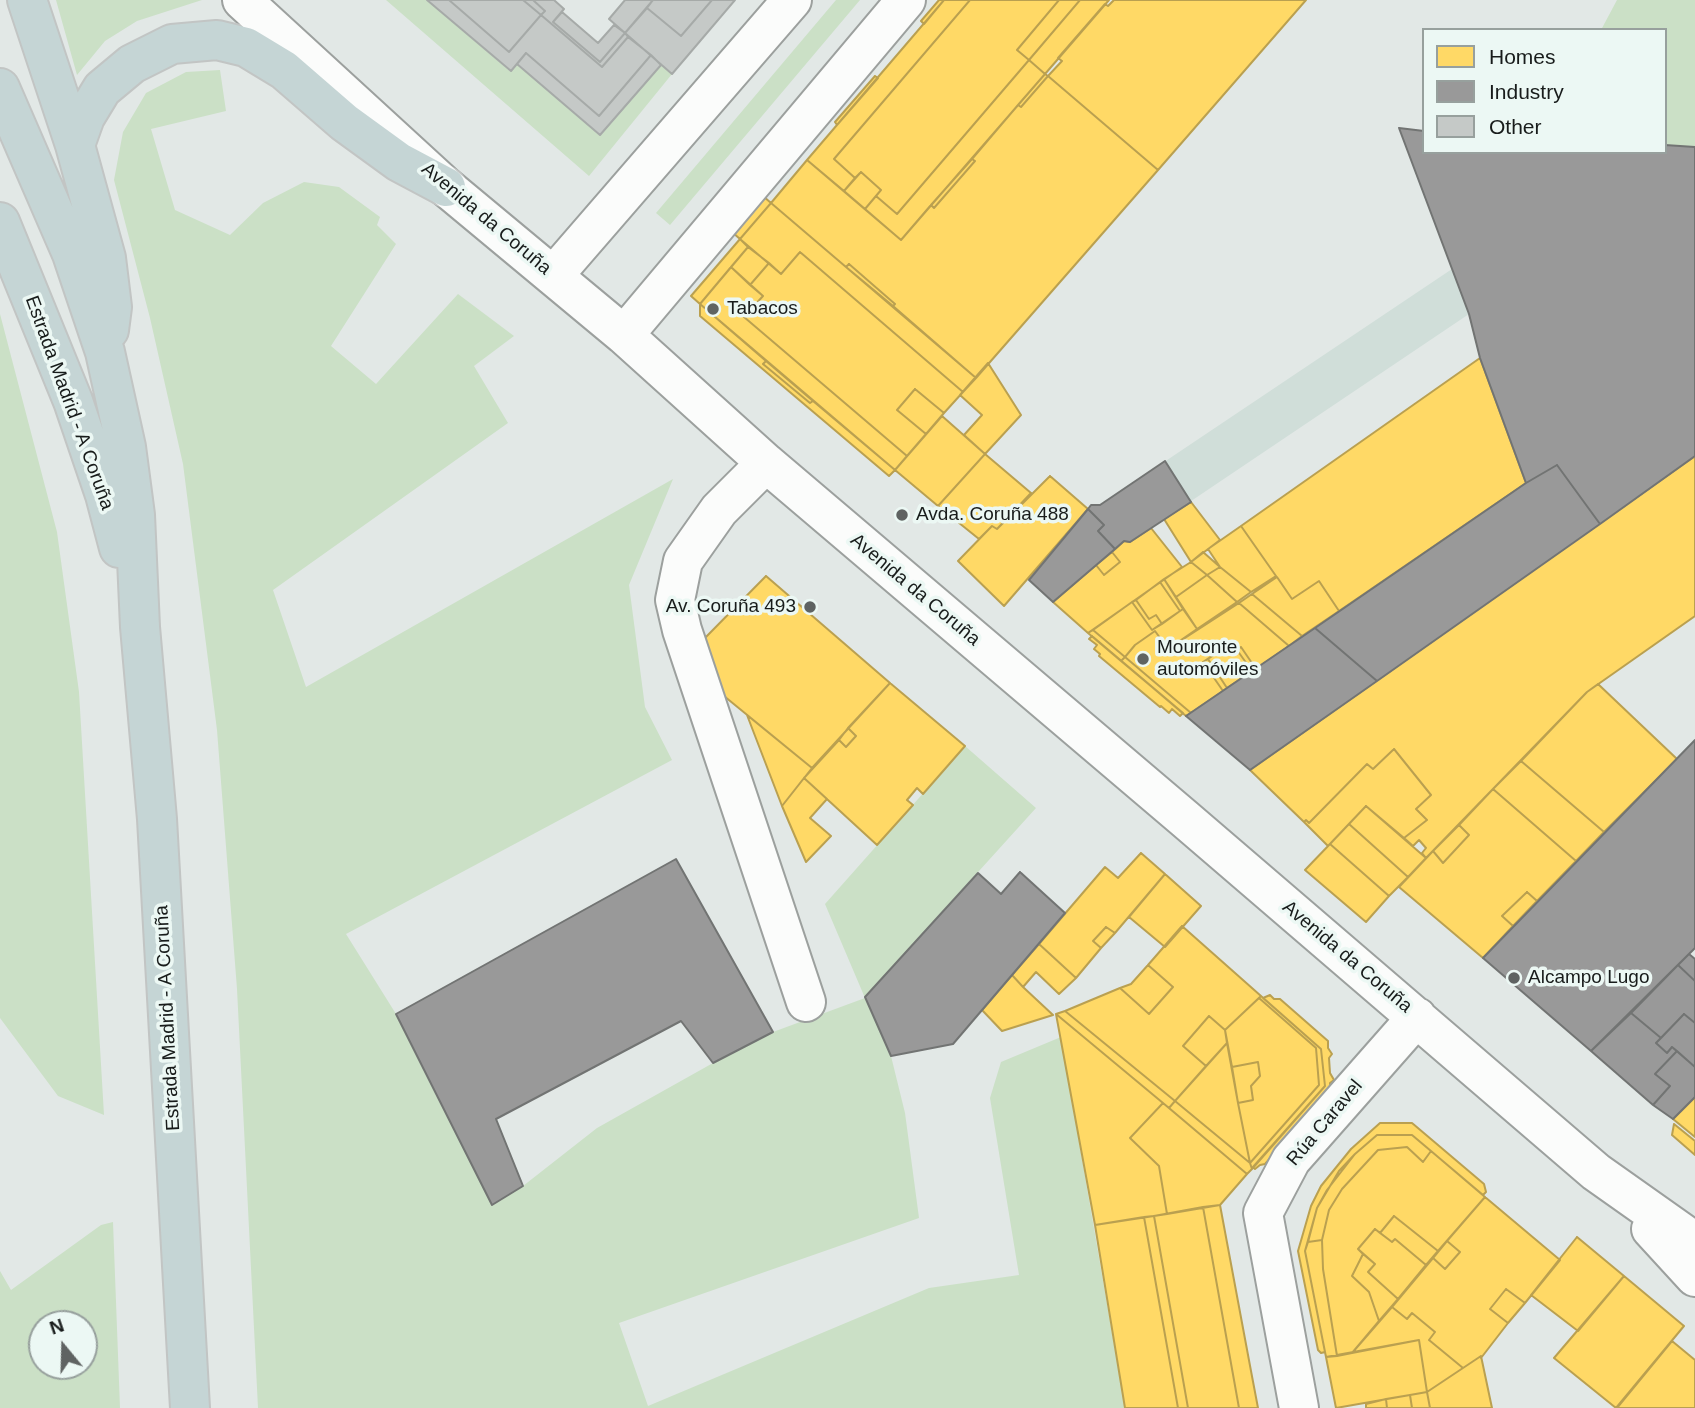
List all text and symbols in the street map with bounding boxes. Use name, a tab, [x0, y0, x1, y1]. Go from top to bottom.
legend	[1422, 28, 1667, 154]
text: Homes	[1489, 45, 1556, 68]
text: Industry	[1489, 80, 1564, 103]
text: Other	[1489, 115, 1542, 138]
street label: Avenida da Coruña	[416, 158, 556, 280]
street label: Estrada Madrid - A Coruña	[20, 293, 118, 513]
place label: Tabacos	[727, 298, 798, 320]
marker: Tabacos	[705, 301, 721, 317]
place label: Avda. Coruña 488	[916, 504, 1069, 526]
marker: Avda. Coruña 488	[894, 507, 910, 523]
street label: Avenida da Coruña	[845, 529, 985, 651]
place label: Av. Coruña 493	[666, 596, 796, 618]
marker: Av. Coruña 493	[802, 599, 818, 615]
place label: Mouronte automóviles	[1157, 637, 1258, 681]
marker: Mouronte automóviles	[1135, 651, 1151, 667]
street label: Avenida da Coruña	[1277, 896, 1417, 1018]
street label: Estrada Madrid - A Coruña	[151, 905, 185, 1131]
place label: Alcampo Lugo	[1528, 967, 1649, 989]
marker: Alcampo Lugo	[1506, 970, 1522, 986]
street label: Rúa Caravel	[1282, 1075, 1368, 1171]
north arrow	[28, 1310, 98, 1380]
text: N	[47, 1314, 67, 1339]

